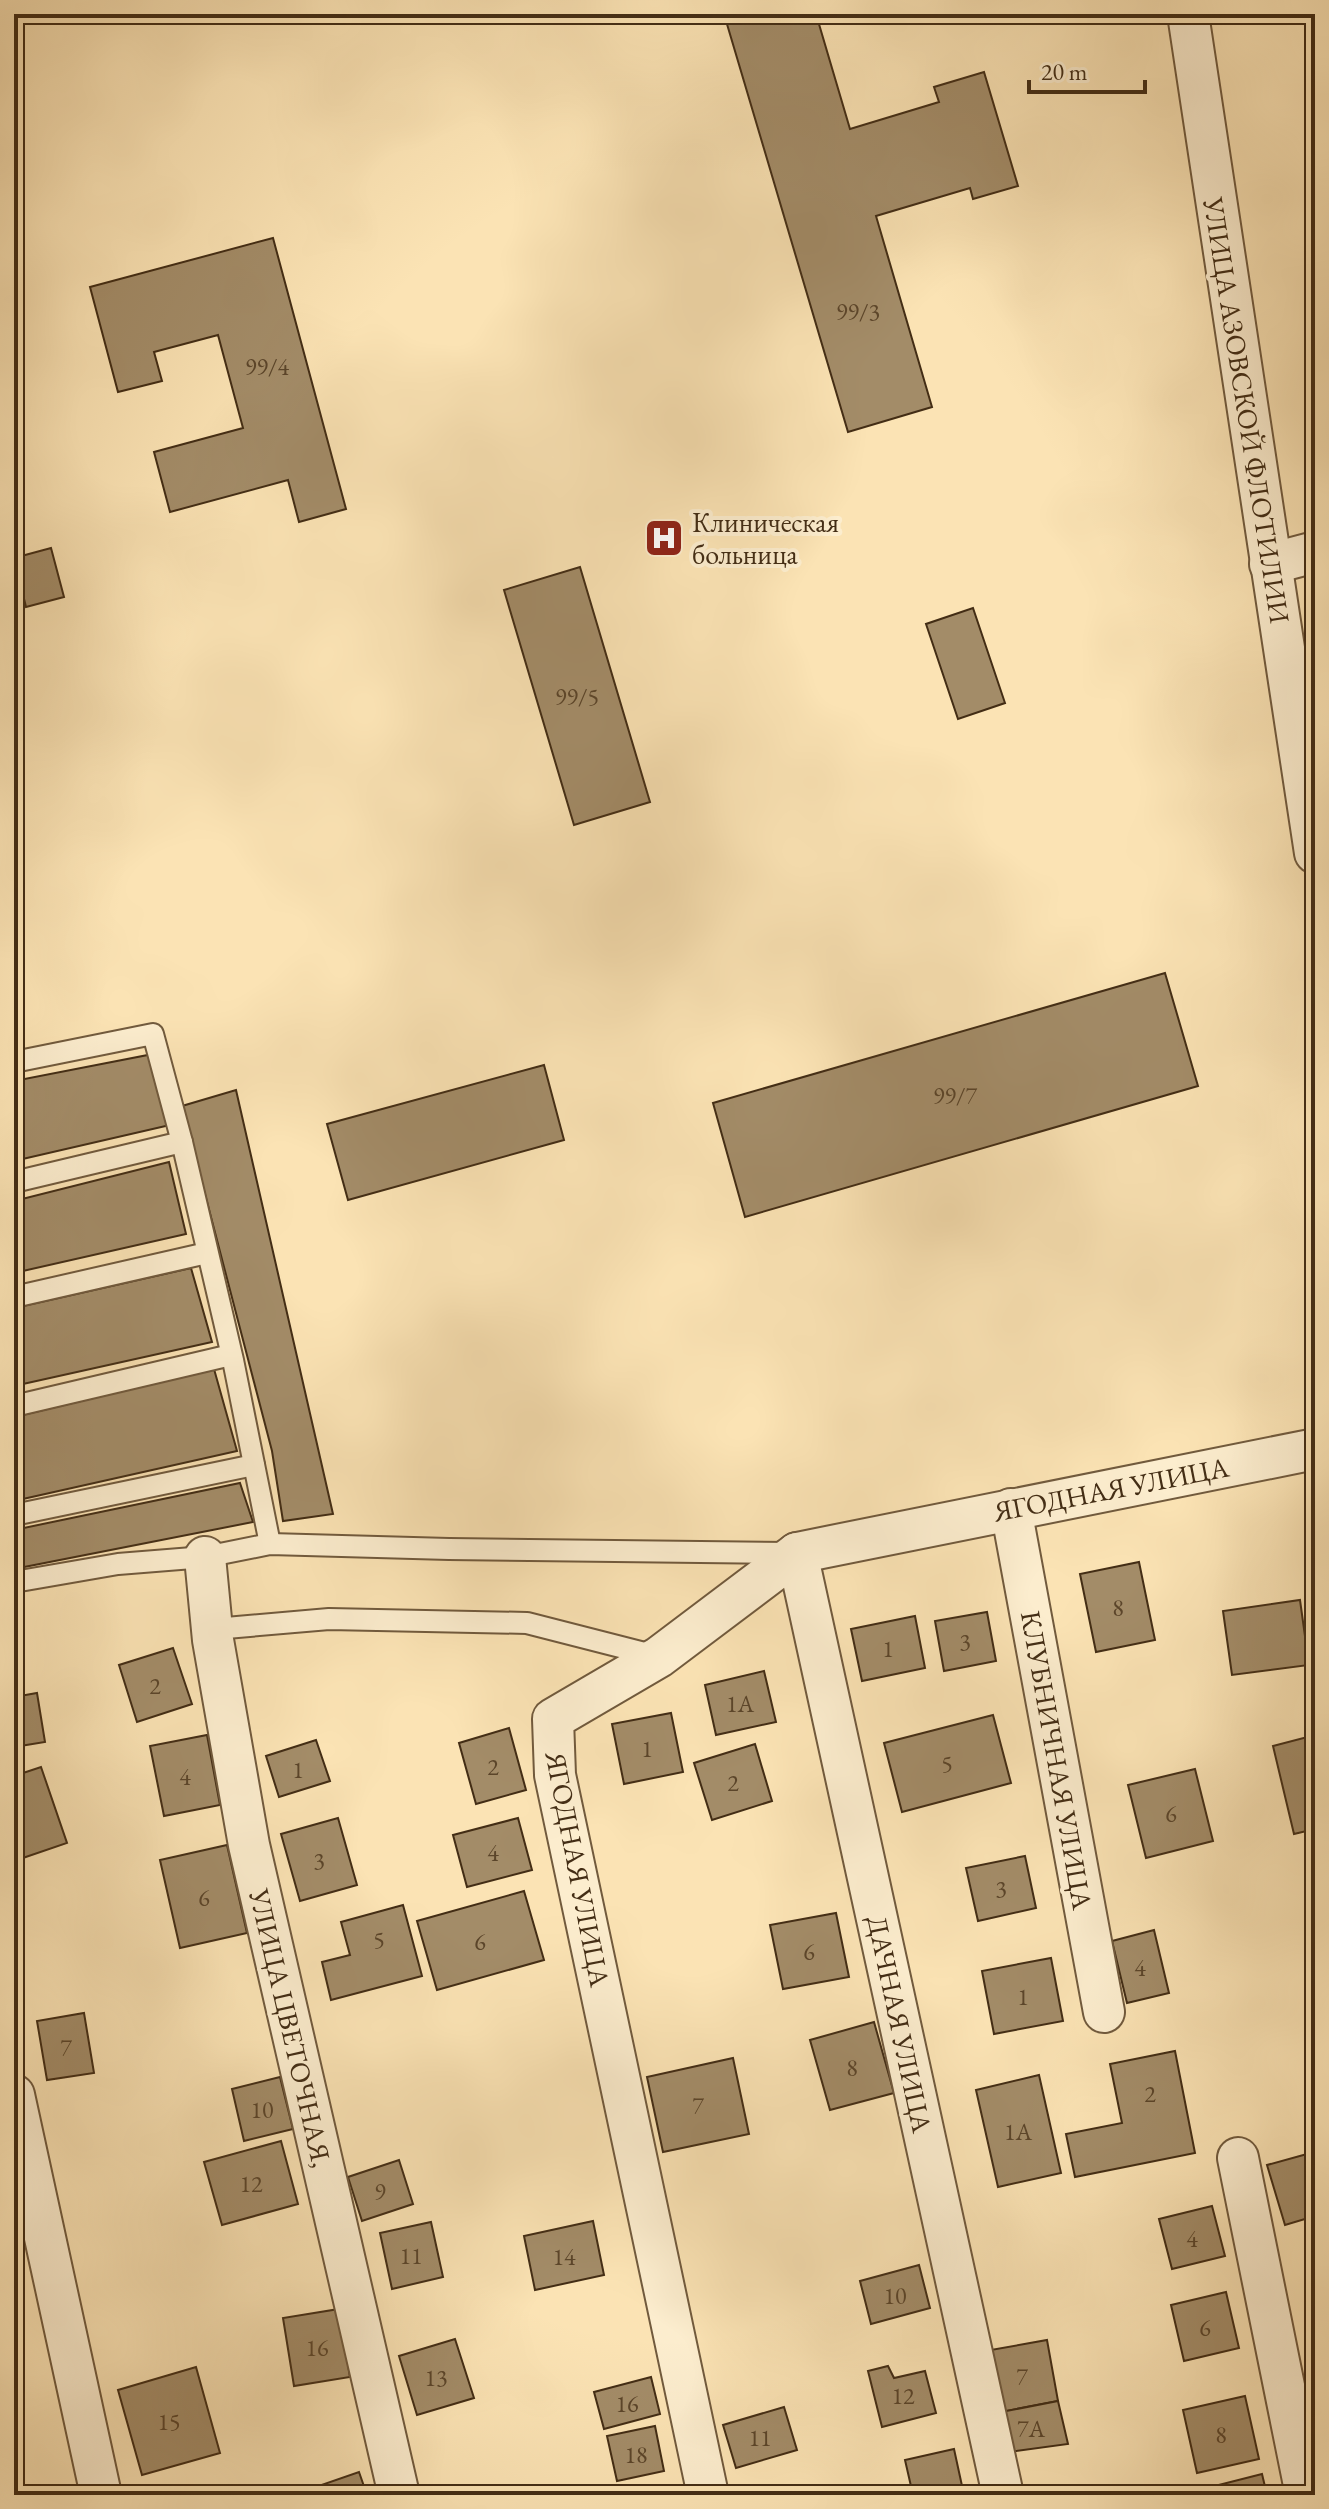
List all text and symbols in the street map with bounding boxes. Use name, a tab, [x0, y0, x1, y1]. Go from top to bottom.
scale bar	[1029, 44, 1145, 94]
text: 20 m	[1041, 56, 1088, 87]
street label: УЛИЦА АЗОВСКОЙ ФЛОТИЛИИ	[1195, 194, 1299, 626]
house number: 99/3	[836, 296, 880, 327]
house number: 99/4	[245, 351, 290, 382]
place label: Клиническая больница	[692, 504, 839, 572]
hospital icon: Клиническая больница	[643, 517, 685, 559]
house number: 99/5	[555, 681, 599, 712]
house number: 99/7	[933, 1080, 978, 1111]
street label: ЯГОДНАЯ УЛИЦА	[989, 1448, 1232, 1530]
house number: 8	[1112, 1592, 1124, 1623]
street label: КЛУБНИЧНАЯ УЛИЦА	[1013, 1608, 1101, 1913]
house number: 3	[959, 1626, 971, 1657]
house number: 1	[882, 1633, 894, 1664]
house number: 2	[149, 1670, 161, 1701]
house number: 1А	[726, 1688, 754, 1719]
house number: 1	[641, 1733, 653, 1764]
street label: ЯГОДНАЯ УЛИЦА	[537, 1747, 619, 1990]
house number: 5	[941, 1748, 953, 1779]
house number: 2	[487, 1751, 499, 1782]
house number: 1	[292, 1754, 304, 1785]
house number: 4	[179, 1761, 191, 1792]
house number: 2	[727, 1767, 739, 1798]
house number: 6	[1165, 1798, 1177, 1829]
house number: 4	[487, 1837, 499, 1868]
house number: 3	[313, 1845, 325, 1876]
house number: 3	[995, 1873, 1007, 1904]
house number: 6	[198, 1882, 210, 1913]
street label: УЛИЦА ЦВЕТОЧНАЯ,	[241, 1884, 341, 2171]
street label: ДАЧНАЯ УЛИЦА	[859, 1912, 941, 2137]
house number: 5	[373, 1924, 385, 1955]
house number: 6	[474, 1926, 486, 1957]
house number: 6	[803, 1936, 815, 1967]
house number: 4	[1134, 1952, 1146, 1983]
house number: 1	[1017, 1981, 1029, 2012]
house number: 7	[60, 2032, 72, 2063]
house number: 8	[846, 2052, 858, 2083]
house number: 2	[1144, 2078, 1156, 2109]
house number: 7	[692, 2090, 704, 2121]
house number: 10	[250, 2094, 274, 2125]
house number: 1А	[1004, 2116, 1032, 2147]
house number: 12	[239, 2168, 263, 2199]
house number: 9	[374, 2176, 386, 2207]
house number: 4	[1186, 2223, 1198, 2254]
house number: 11	[399, 2240, 423, 2271]
house number: 14	[552, 2241, 576, 2272]
house number: 10	[883, 2280, 907, 2311]
house number: 6	[1199, 2312, 1211, 2343]
house number: 16	[305, 2332, 329, 2363]
house number: 7	[1016, 2361, 1028, 2392]
house number: 13	[424, 2362, 448, 2393]
house number: 12	[891, 2380, 915, 2411]
house number: 16	[615, 2388, 639, 2419]
house number: 15	[157, 2406, 181, 2437]
house number: 7А	[1017, 2413, 1045, 2444]
house number: 8	[1215, 2419, 1227, 2450]
house number: 11	[748, 2422, 772, 2453]
house number: 18	[624, 2439, 648, 2470]

